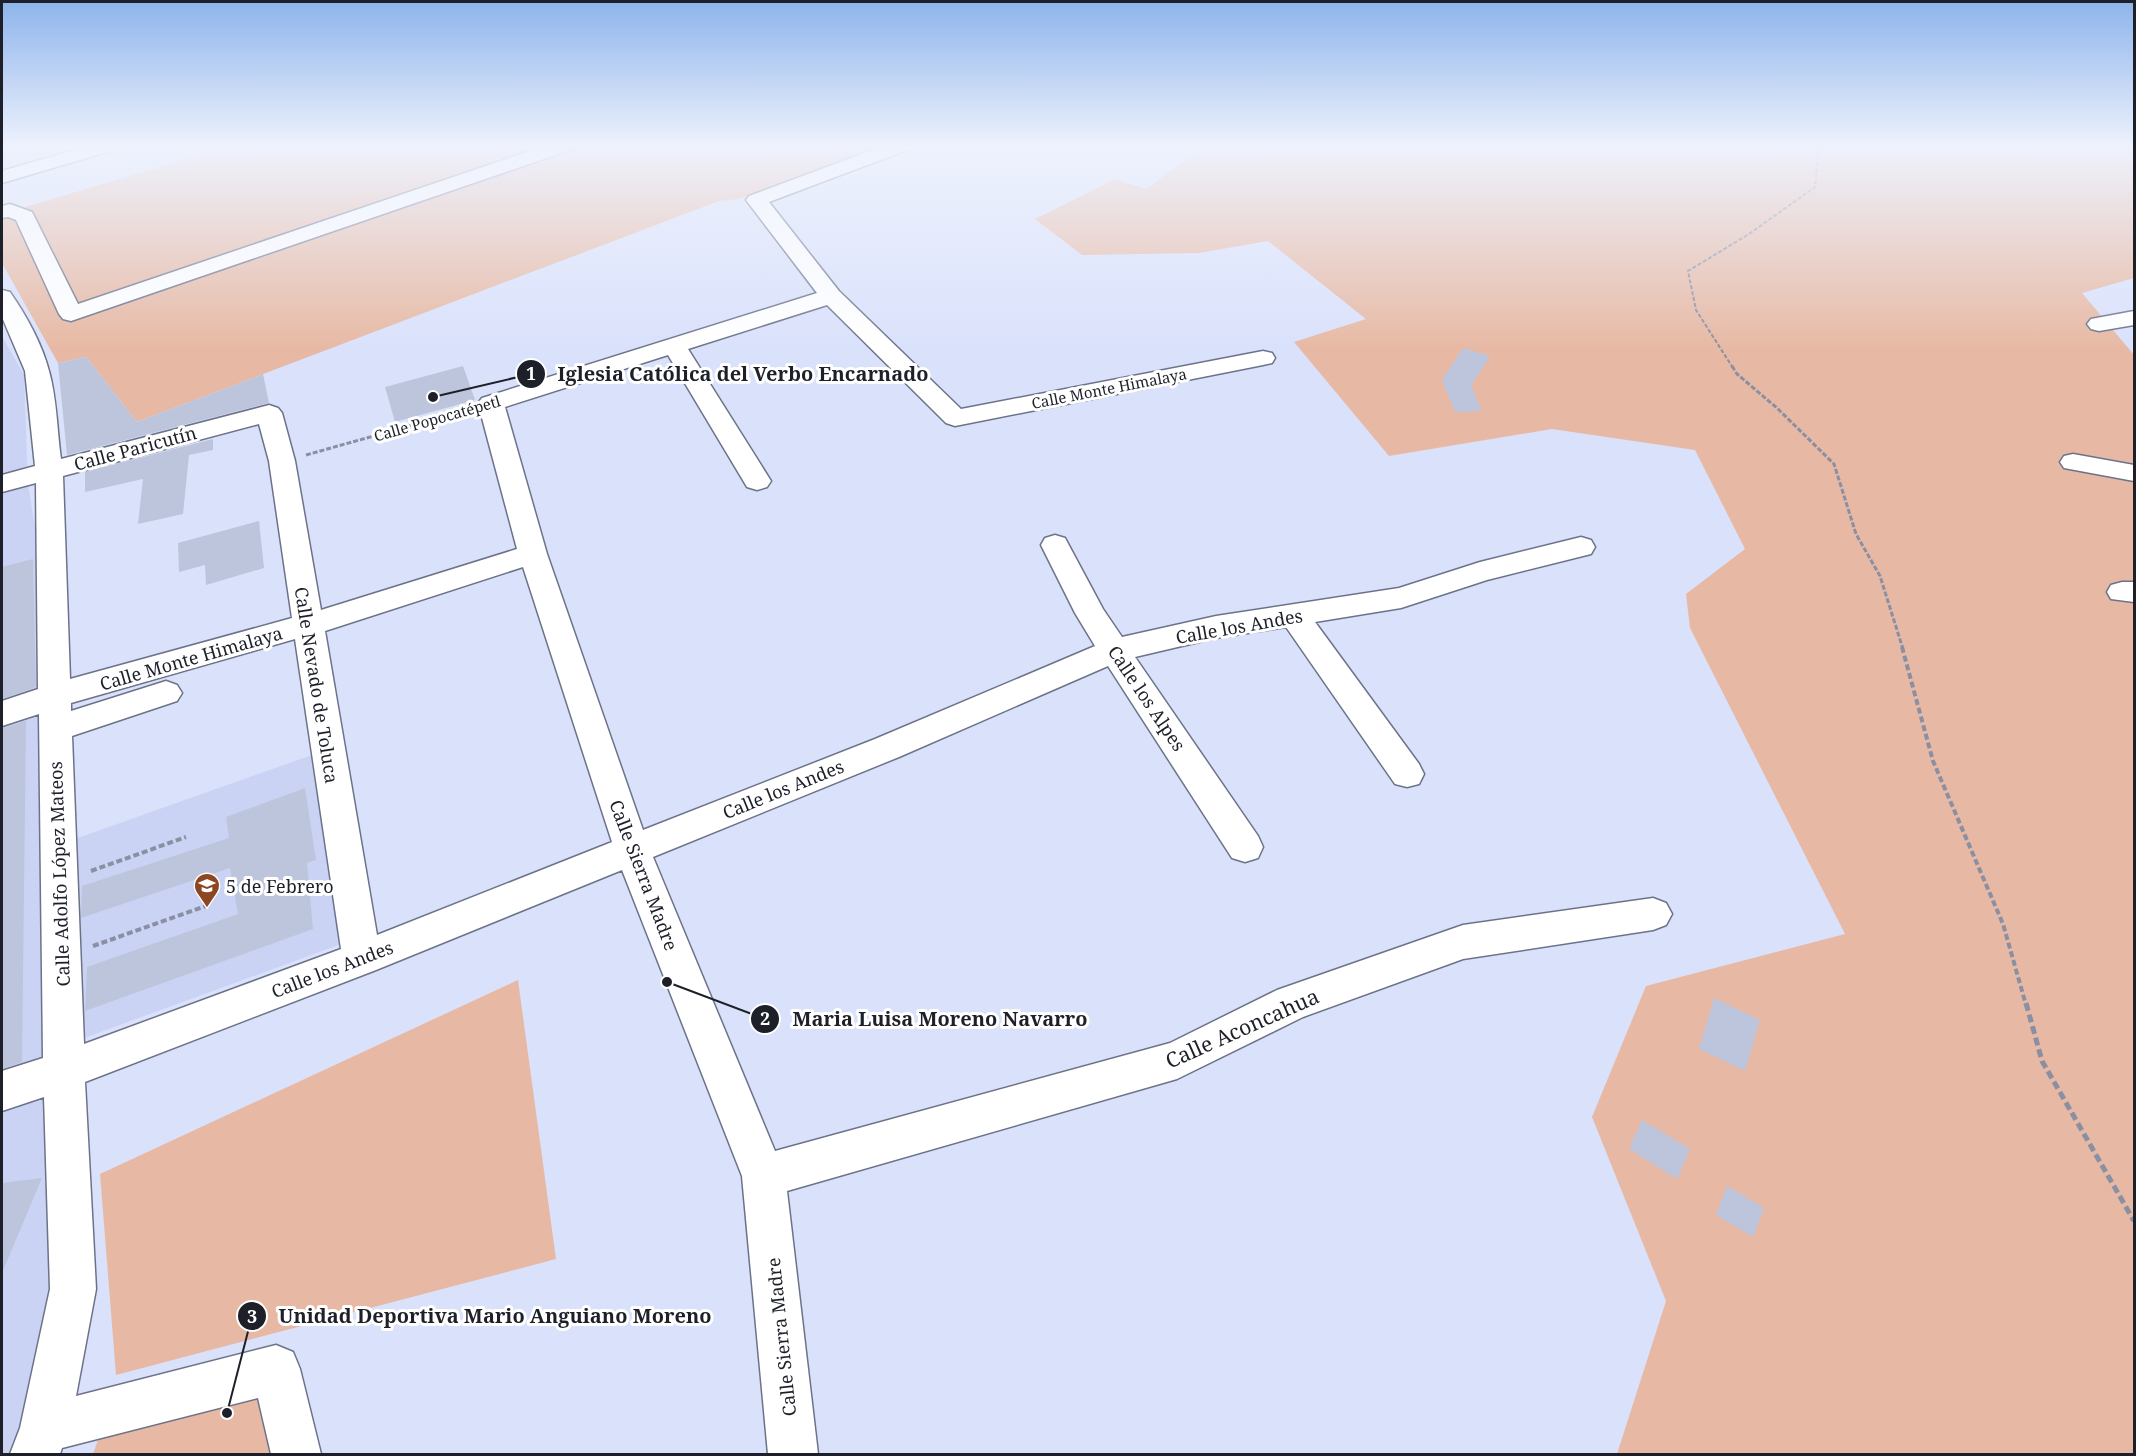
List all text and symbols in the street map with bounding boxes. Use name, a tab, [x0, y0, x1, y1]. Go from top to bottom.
callout: Iglesia Católica del Verbo Encarnado	[516, 355, 941, 393]
text: Iglesia Católica del Verbo Encarnado	[558, 360, 928, 387]
text: 1	[526, 361, 536, 385]
street label: Calle Monte Himalaya	[1030, 363, 1188, 413]
street label: Calle Popocatépetl	[371, 390, 503, 446]
street label: Calle Paricutín	[71, 420, 199, 476]
street label: Calle Nevado de Toluca	[290, 585, 344, 785]
street label: Calle los Andes	[1174, 603, 1304, 649]
street label: Calle Monte Himalaya	[97, 620, 285, 696]
street label: Calle los Alpes	[1103, 641, 1191, 755]
street label: Calle los Andes	[719, 754, 847, 824]
street label: Calle Adolfo López Mateos	[43, 761, 75, 987]
street label: Calle Sierra Madre	[604, 796, 684, 954]
school or university icon: 5 de Febrero	[192, 871, 222, 909]
place label: 5 de Febrero	[226, 874, 334, 898]
street label: Calle los Andes	[268, 935, 396, 1003]
street label: Calle Aconcahua	[1161, 982, 1323, 1074]
callout: Maria Luisa Moreno Navarro	[750, 1000, 1099, 1038]
text: Maria Luisa Moreno Navarro	[792, 1005, 1088, 1032]
text: 2	[760, 1006, 770, 1030]
street label: Calle Sierra Madre	[761, 1256, 801, 1418]
callout: Unidad Deportiva Mario Anguiano Moreno	[237, 1297, 724, 1335]
text: Unidad Deportiva Mario Anguiano Moreno	[278, 1302, 712, 1329]
text: 3	[247, 1304, 257, 1328]

